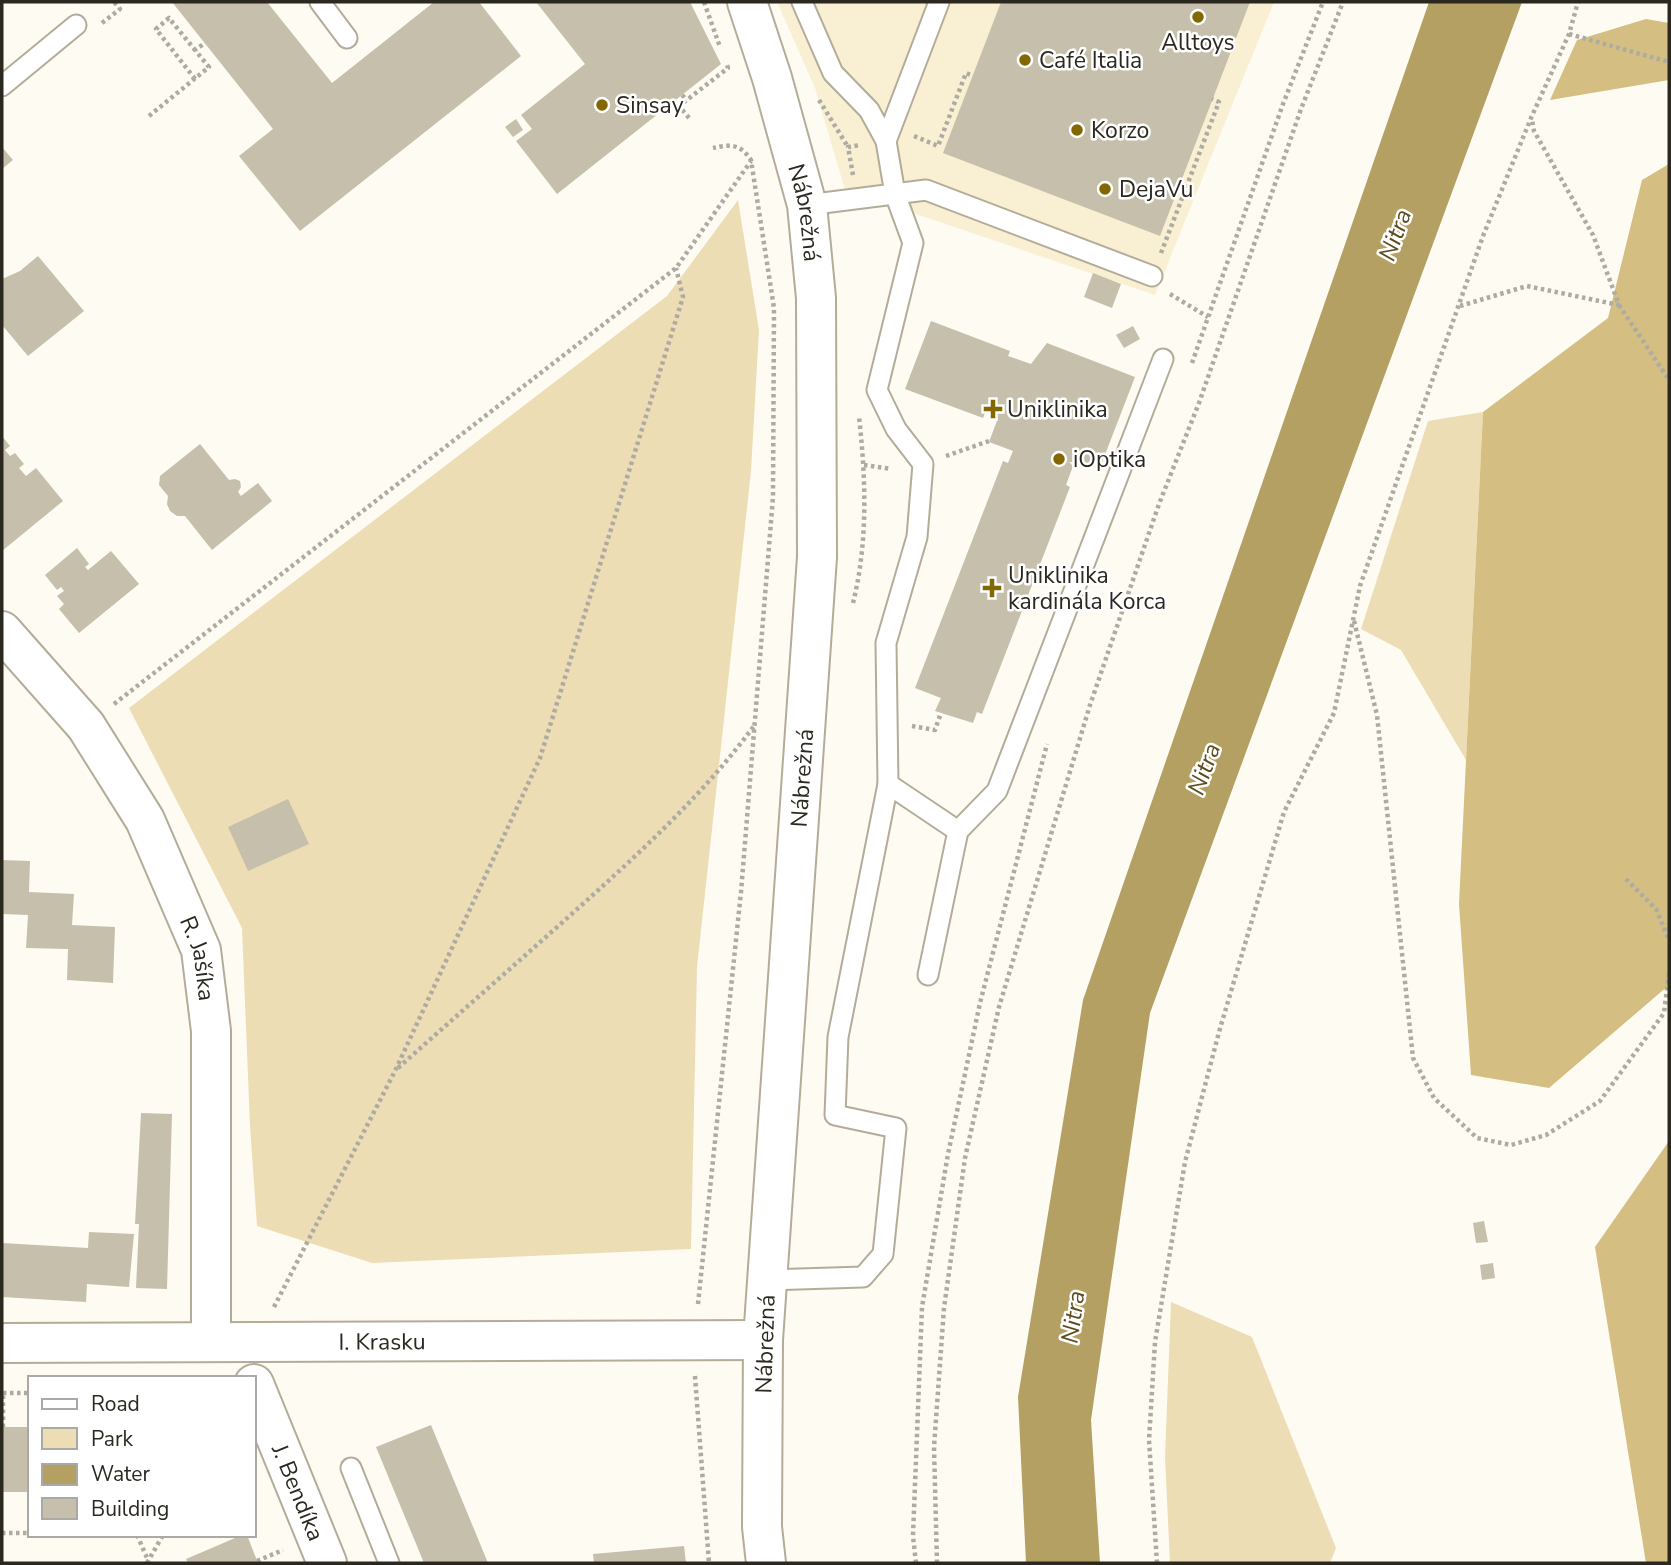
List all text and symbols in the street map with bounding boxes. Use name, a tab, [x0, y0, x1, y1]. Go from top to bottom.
marker: Alltoys	[1190, 9, 1206, 25]
place label: Alltoys	[1161, 27, 1235, 58]
place label: Café Italia	[1039, 45, 1142, 76]
marker: Café Italia	[1017, 52, 1033, 68]
place label: Sinsay	[616, 90, 684, 121]
marker: Sinsay	[594, 97, 610, 113]
place label: Korzo	[1091, 115, 1149, 146]
marker: Korzo	[1069, 122, 1085, 138]
street label: Nábrežná	[780, 160, 827, 263]
place label: DejaVu	[1119, 174, 1194, 205]
marker: DejaVu	[1097, 181, 1113, 197]
water label: Nitra	[1371, 205, 1419, 265]
place label: Uniklinika	[1007, 394, 1108, 425]
marker: Uniklinika	[985, 401, 1001, 417]
place label: iOptika	[1073, 444, 1146, 475]
marker: iOptika	[1051, 451, 1067, 467]
place label: Uniklinika kardinála Korca	[1008, 560, 1166, 617]
marker: Uniklinika kardinála Korca	[982, 578, 1002, 598]
street label: Nábrežná	[784, 728, 821, 828]
water label: Nitra	[1180, 739, 1228, 799]
street label: R. Jašíka	[172, 911, 222, 1003]
water label: Nitra	[1053, 1289, 1093, 1345]
street label: Nábrežná	[748, 1294, 783, 1394]
street label: I. Krasku	[338, 1326, 426, 1358]
legend	[28, 1376, 256, 1537]
text: Road	[91, 1390, 140, 1418]
text: Park	[91, 1425, 133, 1453]
street label: J. Bendíka	[264, 1439, 331, 1546]
text: Water	[91, 1460, 150, 1488]
text: Building	[91, 1495, 169, 1523]

